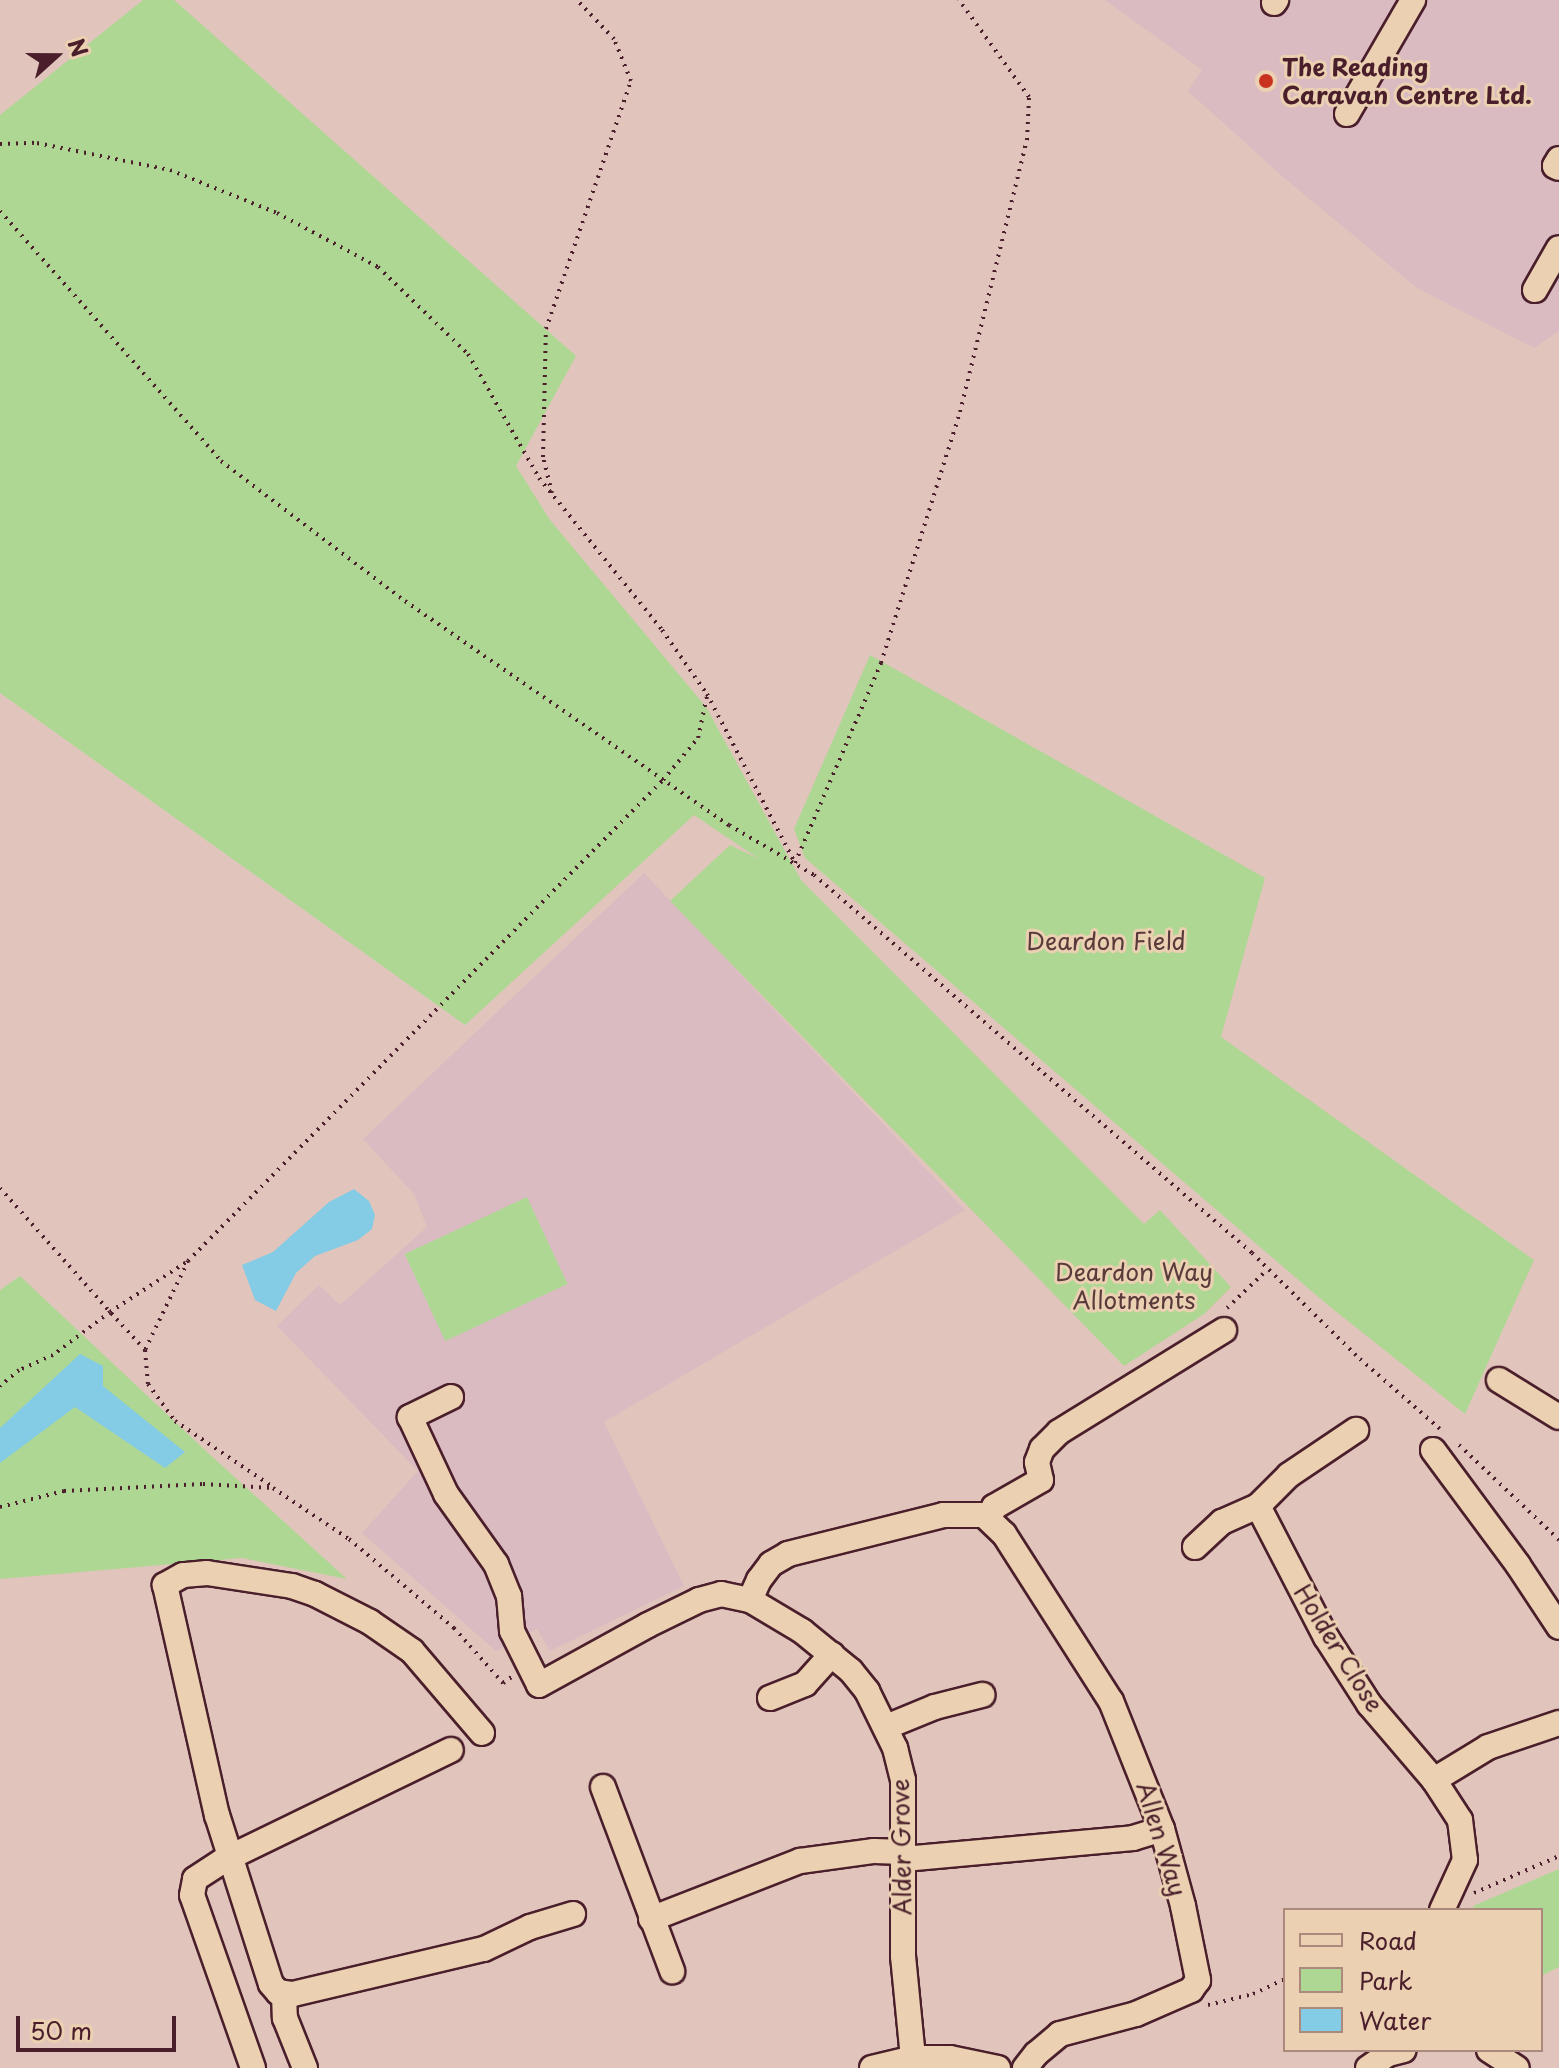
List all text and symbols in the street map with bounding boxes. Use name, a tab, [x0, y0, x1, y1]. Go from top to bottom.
north arrow	[16, 16, 96, 96]
text: N	[60, 33, 97, 61]
place label: The Reading Caravan Centre Ltd.	[1282, 53, 1531, 109]
marker: The Reading Caravan Centre Ltd.	[1257, 72, 1275, 90]
park label: Deardon Field	[1026, 927, 1186, 955]
park label: Deardon Way Allotments	[1055, 1258, 1213, 1314]
street label: Holder Close	[1288, 1579, 1390, 1717]
street label: Alder Grove	[885, 1777, 917, 1917]
street label: Allen Way	[1131, 1777, 1193, 1901]
legend	[1283, 1908, 1543, 2052]
text: Road	[1359, 1922, 1417, 1958]
text: Park	[1359, 1962, 1413, 1998]
scale bar	[20, 2000, 180, 2050]
text: Water	[1359, 2002, 1431, 2038]
text: 50 m	[30, 2012, 92, 2048]

